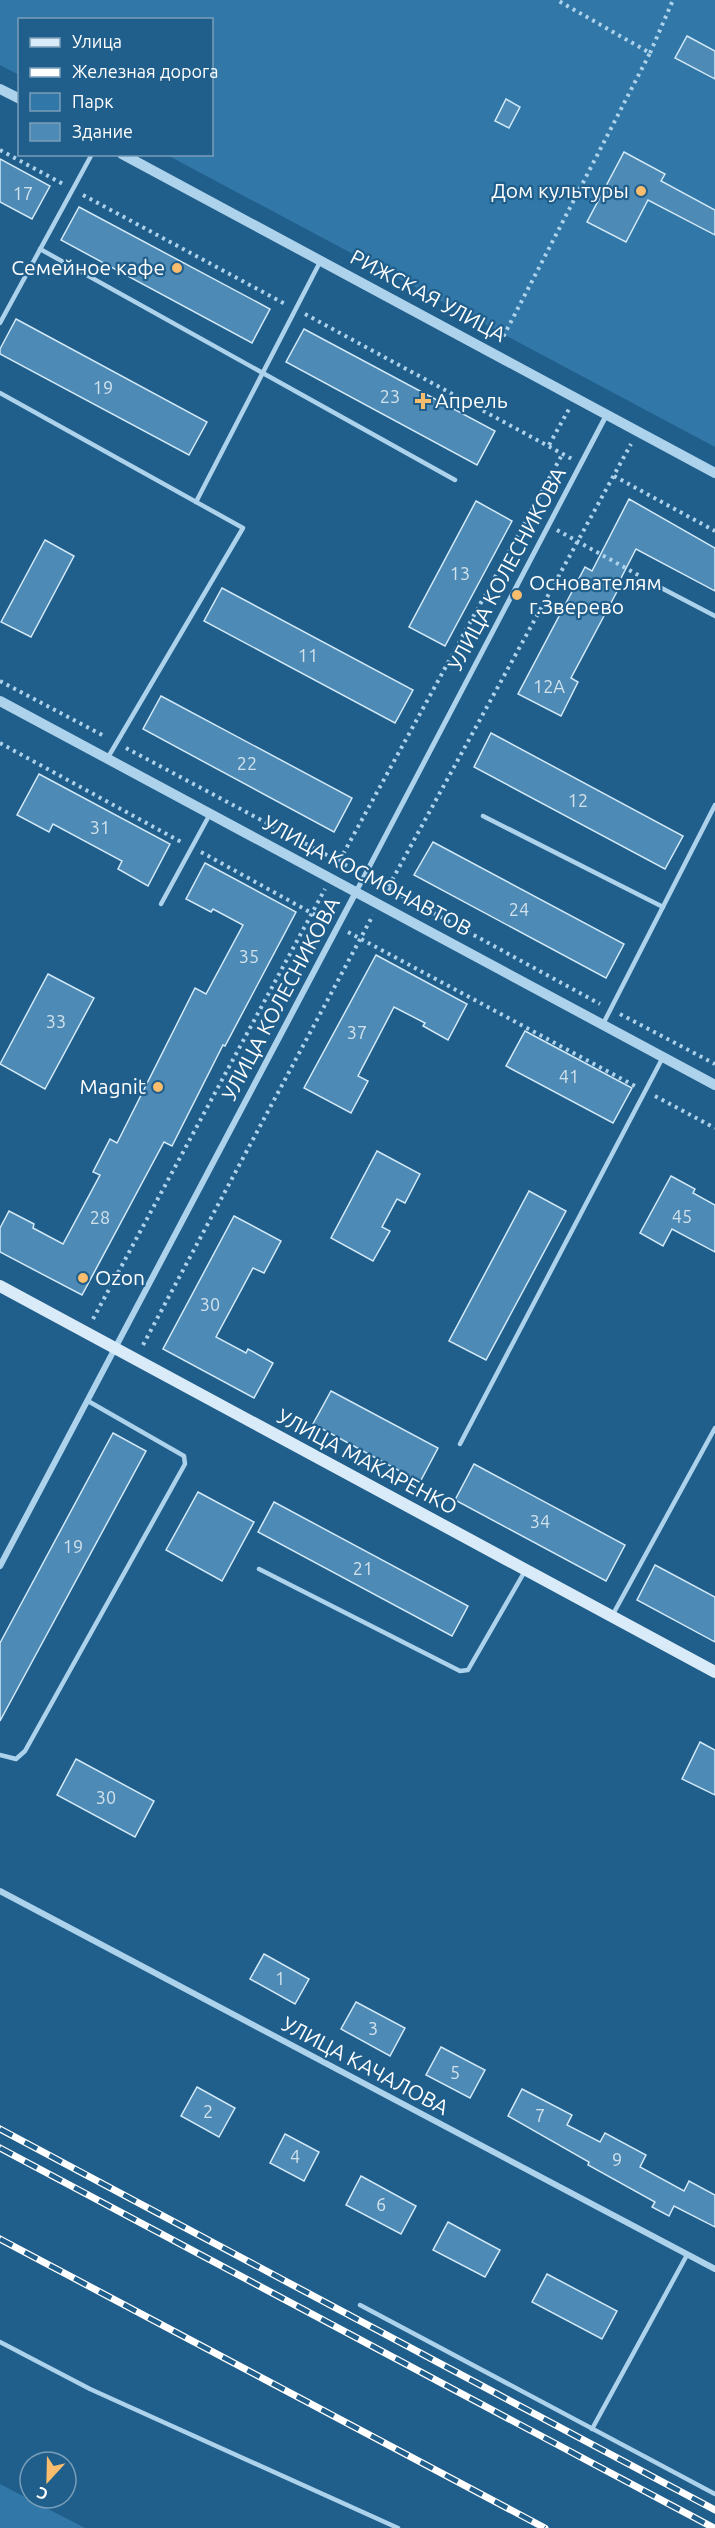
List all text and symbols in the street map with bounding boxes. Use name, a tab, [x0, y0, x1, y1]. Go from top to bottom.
legend	[18, 18, 213, 156]
text: Улица	[72, 31, 122, 51]
text: Железная дорога	[72, 61, 219, 81]
text: Парк	[72, 91, 113, 111]
text: Здание	[72, 121, 133, 141]
place label: Дом культуры	[491, 178, 629, 202]
house number: 17	[13, 183, 33, 203]
marker: Дом культуры	[634, 184, 648, 198]
street label: РИЖСКАЯ УЛИЦА	[347, 244, 511, 346]
place label: Семейное кафе	[11, 255, 165, 279]
marker: Семейное кафе	[170, 261, 184, 275]
house number: 19	[93, 377, 113, 397]
house number: 23	[380, 386, 400, 406]
place label: Апрель	[435, 388, 508, 412]
marker: Апрель	[416, 394, 430, 408]
street label: УЛИЦА КОЛЕСНИКОВА	[442, 463, 570, 674]
house number: 13	[450, 563, 470, 583]
place label: Основателям г.Зверево	[529, 570, 662, 618]
marker: Основателям г.Зверево	[510, 588, 524, 602]
house number: 11	[298, 645, 318, 665]
house number: 12А	[533, 676, 565, 696]
house number: 22	[237, 753, 257, 773]
house number: 12	[568, 790, 588, 810]
street label: УЛИЦА КОСМОНАВТОВ	[259, 810, 476, 940]
house number: 31	[90, 817, 110, 837]
street label: УЛИЦА КОЛЕСНИКОВА	[216, 893, 344, 1104]
house number: 24	[509, 899, 529, 919]
house number: 35	[239, 946, 259, 966]
house number: 33	[46, 1011, 66, 1031]
house number: 37	[347, 1022, 367, 1042]
house number: 41	[559, 1066, 579, 1086]
place label: Magnit	[80, 1074, 146, 1098]
marker: Magnit	[151, 1080, 165, 1094]
house number: 45	[672, 1206, 692, 1226]
house number: 28	[90, 1207, 110, 1227]
place label: Ozon	[95, 1265, 145, 1289]
marker: Ozon	[76, 1271, 90, 1285]
house number: 30	[200, 1294, 220, 1314]
street label: УЛИЦА МАКАРЕНКО	[273, 1403, 462, 1519]
house number: 34	[530, 1511, 550, 1531]
house number: 19	[63, 1536, 83, 1556]
house number: 21	[353, 1558, 373, 1578]
house number: 30	[96, 1787, 116, 1807]
house number: 1	[275, 1968, 285, 1988]
street label: УЛИЦА КАЧАЛОВА	[278, 2011, 453, 2119]
house number: 3	[368, 2018, 378, 2038]
house number: 5	[450, 2062, 460, 2082]
house number: 2	[203, 2101, 213, 2121]
house number: 7	[535, 2105, 545, 2125]
house number: 4	[290, 2146, 300, 2166]
house number: 9	[612, 2149, 622, 2169]
house number: 6	[376, 2194, 386, 2214]
north arrow	[18, 2450, 78, 2510]
text: С	[34, 2484, 50, 2504]

